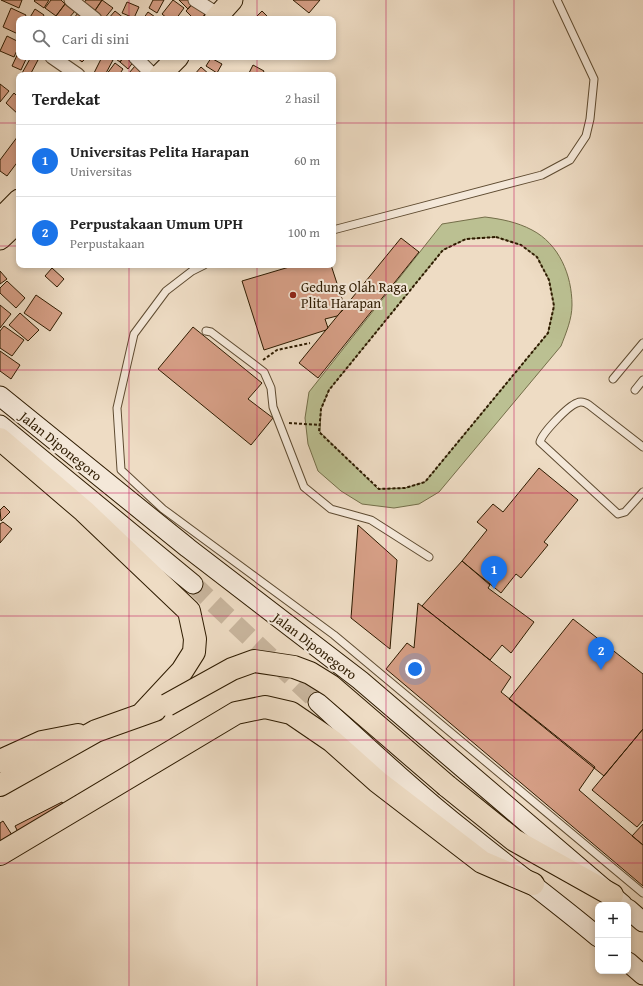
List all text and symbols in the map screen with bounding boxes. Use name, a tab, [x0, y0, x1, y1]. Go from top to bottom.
search box	[16, 16, 336, 60]
icon: search	[30, 27, 52, 49]
text: Cari di sini	[62, 28, 129, 49]
text: Terdekat	[32, 86, 100, 111]
text: 2 hasil	[285, 89, 320, 108]
text: Universitas Pelita Harapan	[70, 141, 249, 162]
text: 1	[42, 151, 48, 170]
text: 60 m	[294, 151, 320, 170]
text: Universitas	[70, 162, 132, 181]
text: Perpustakaan Umum UPH	[70, 213, 243, 234]
text: 2	[42, 223, 48, 242]
text: 100 m	[288, 223, 320, 242]
text: Perpustakaan	[70, 234, 145, 253]
place label: Gedung Olah Raga Plita Harapan	[301, 277, 407, 313]
marker: Gedung Olah Raga Plita Harapan	[288, 290, 298, 300]
street label: Jalan Diponegoro	[14, 405, 107, 486]
pin: 1	[481, 556, 507, 589]
street label: Jalan Diponegoro	[267, 606, 361, 684]
pin: 2	[588, 637, 614, 670]
your location	[405, 659, 425, 679]
map controls	[595, 902, 631, 974]
button: +	[595, 902, 631, 938]
button: −	[595, 938, 631, 974]

